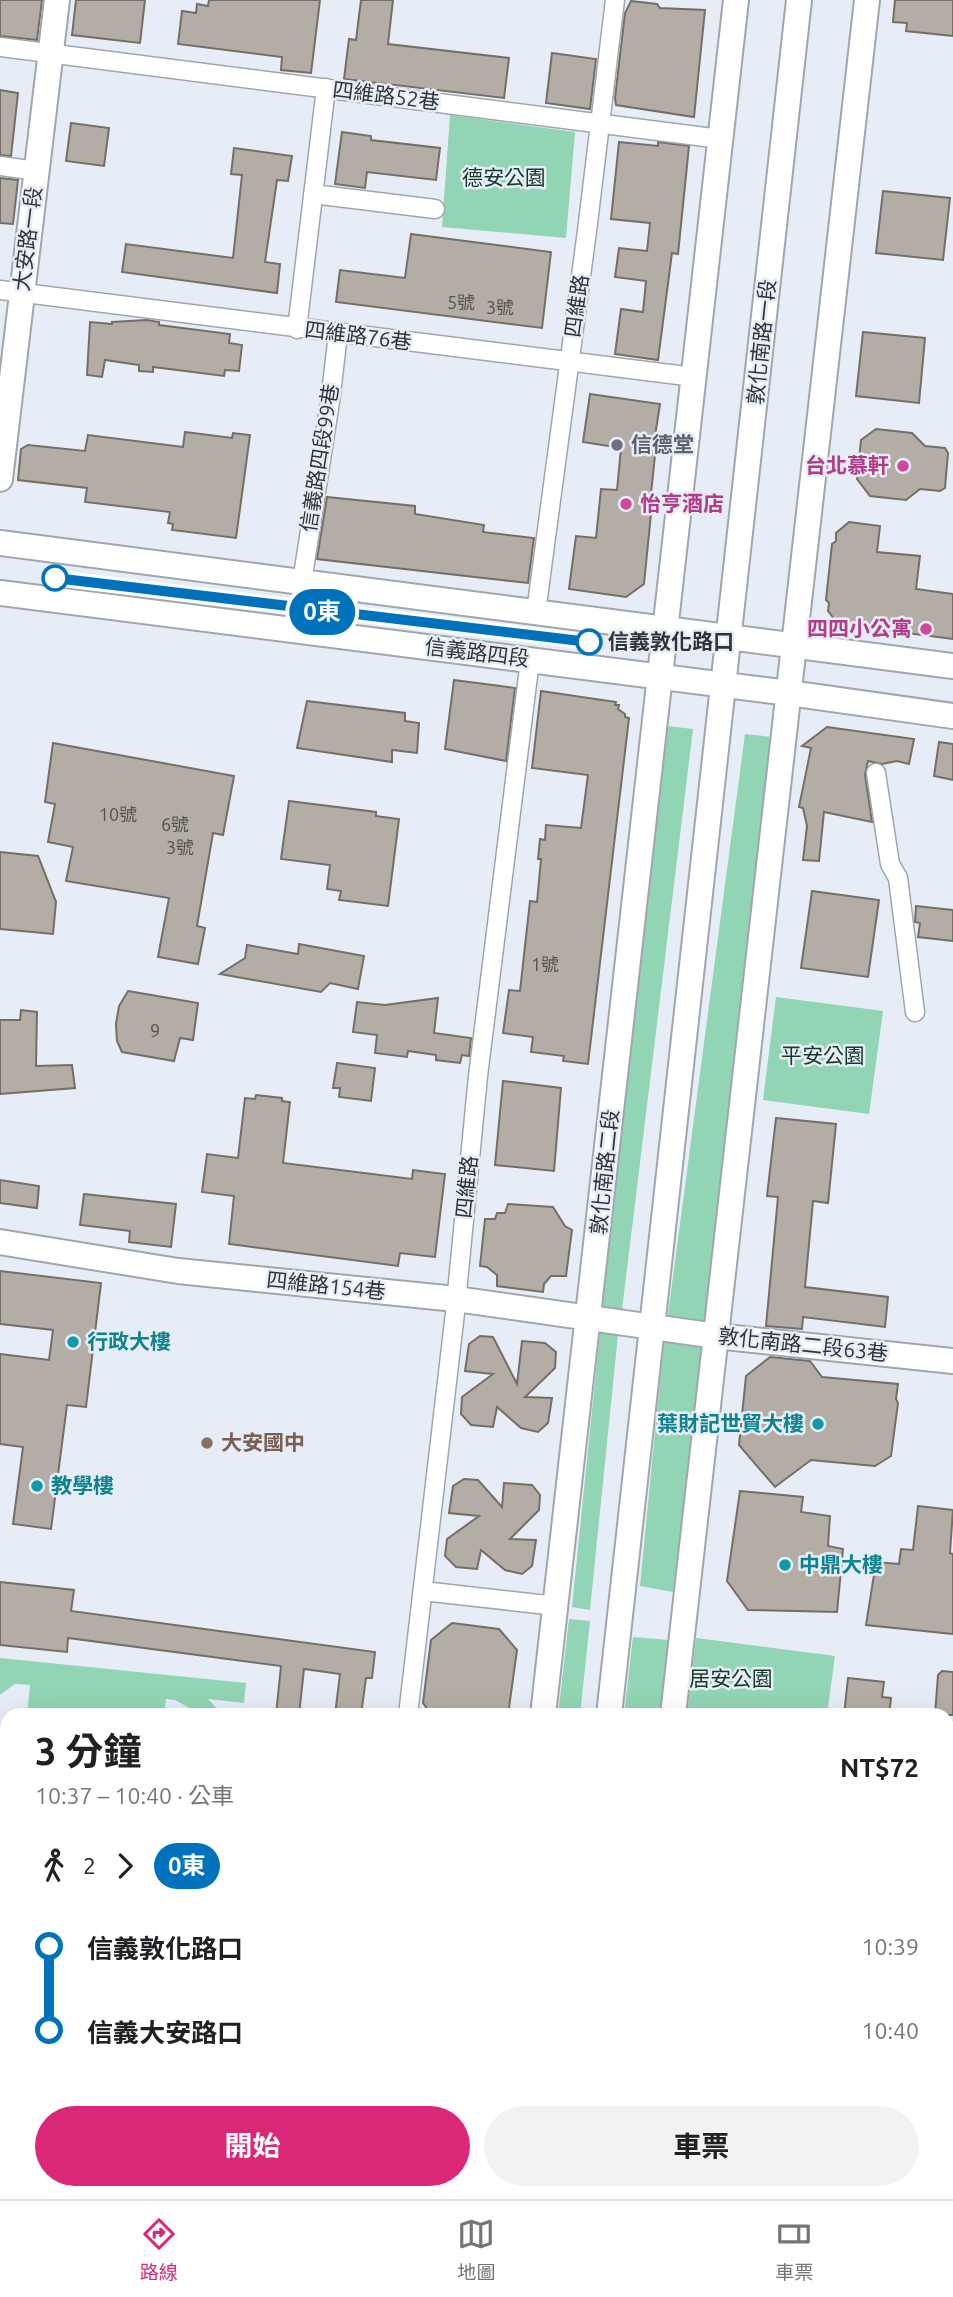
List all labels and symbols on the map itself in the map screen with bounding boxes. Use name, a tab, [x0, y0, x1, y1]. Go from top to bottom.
street label: 四維路52巷	[331, 77, 441, 113]
park label: 德安公園	[462, 165, 546, 189]
street label: 大安路一段	[9, 185, 45, 292]
street label: 四維路	[560, 273, 592, 339]
street label: 敦化南路一段	[742, 278, 780, 406]
house number: 5號	[447, 292, 475, 312]
house number: 3號	[486, 297, 514, 317]
street label: 四維路76巷	[303, 317, 413, 353]
street label: 信義路四段99巷	[295, 382, 343, 534]
place label: 信德堂	[631, 432, 694, 456]
marker: 信德堂	[609, 437, 625, 453]
place label: 台北慕軒	[805, 453, 889, 477]
marker: 台北慕軒	[895, 458, 911, 474]
place label: 怡亨酒店	[640, 491, 724, 515]
marker: 怡亨酒店	[618, 496, 634, 512]
unlabelled marker	[42, 565, 68, 591]
line badge: 0東	[290, 589, 354, 635]
place label: 四四小公寓	[807, 616, 912, 640]
marker: 四四小公寓	[918, 621, 934, 637]
marker: 信義敦化路口	[576, 629, 602, 655]
place label: 信義敦化路口	[608, 629, 734, 653]
street label: 信義路四段	[424, 634, 531, 670]
house number: 10號	[99, 804, 137, 824]
house number: 6號	[161, 814, 189, 834]
house number: 3號	[166, 837, 194, 857]
house number: 1號	[531, 954, 559, 974]
house number: 9	[150, 1020, 160, 1040]
park label: 平安公園	[781, 1043, 865, 1067]
street label: 敦化南路二段	[585, 1108, 623, 1236]
street label: 四維路	[451, 1154, 481, 1219]
street label: 四維路154巷	[265, 1267, 387, 1303]
street label: 敦化南路二段63巷	[717, 1323, 889, 1365]
place label: 行政大樓	[87, 1329, 171, 1353]
marker: 行政大樓	[65, 1334, 81, 1350]
place label: 葉財記世貿大樓	[657, 1411, 804, 1435]
marker: 葉財記世貿大樓	[810, 1416, 826, 1432]
place label: 大安國中	[221, 1430, 305, 1454]
marker: 大安國中	[199, 1435, 215, 1451]
place label: 教學樓	[51, 1473, 114, 1497]
marker: 教學樓	[29, 1478, 45, 1494]
place label: 中鼎大樓	[799, 1552, 883, 1576]
marker: 中鼎大樓	[777, 1557, 793, 1573]
park label: 居安公園	[689, 1666, 773, 1690]

